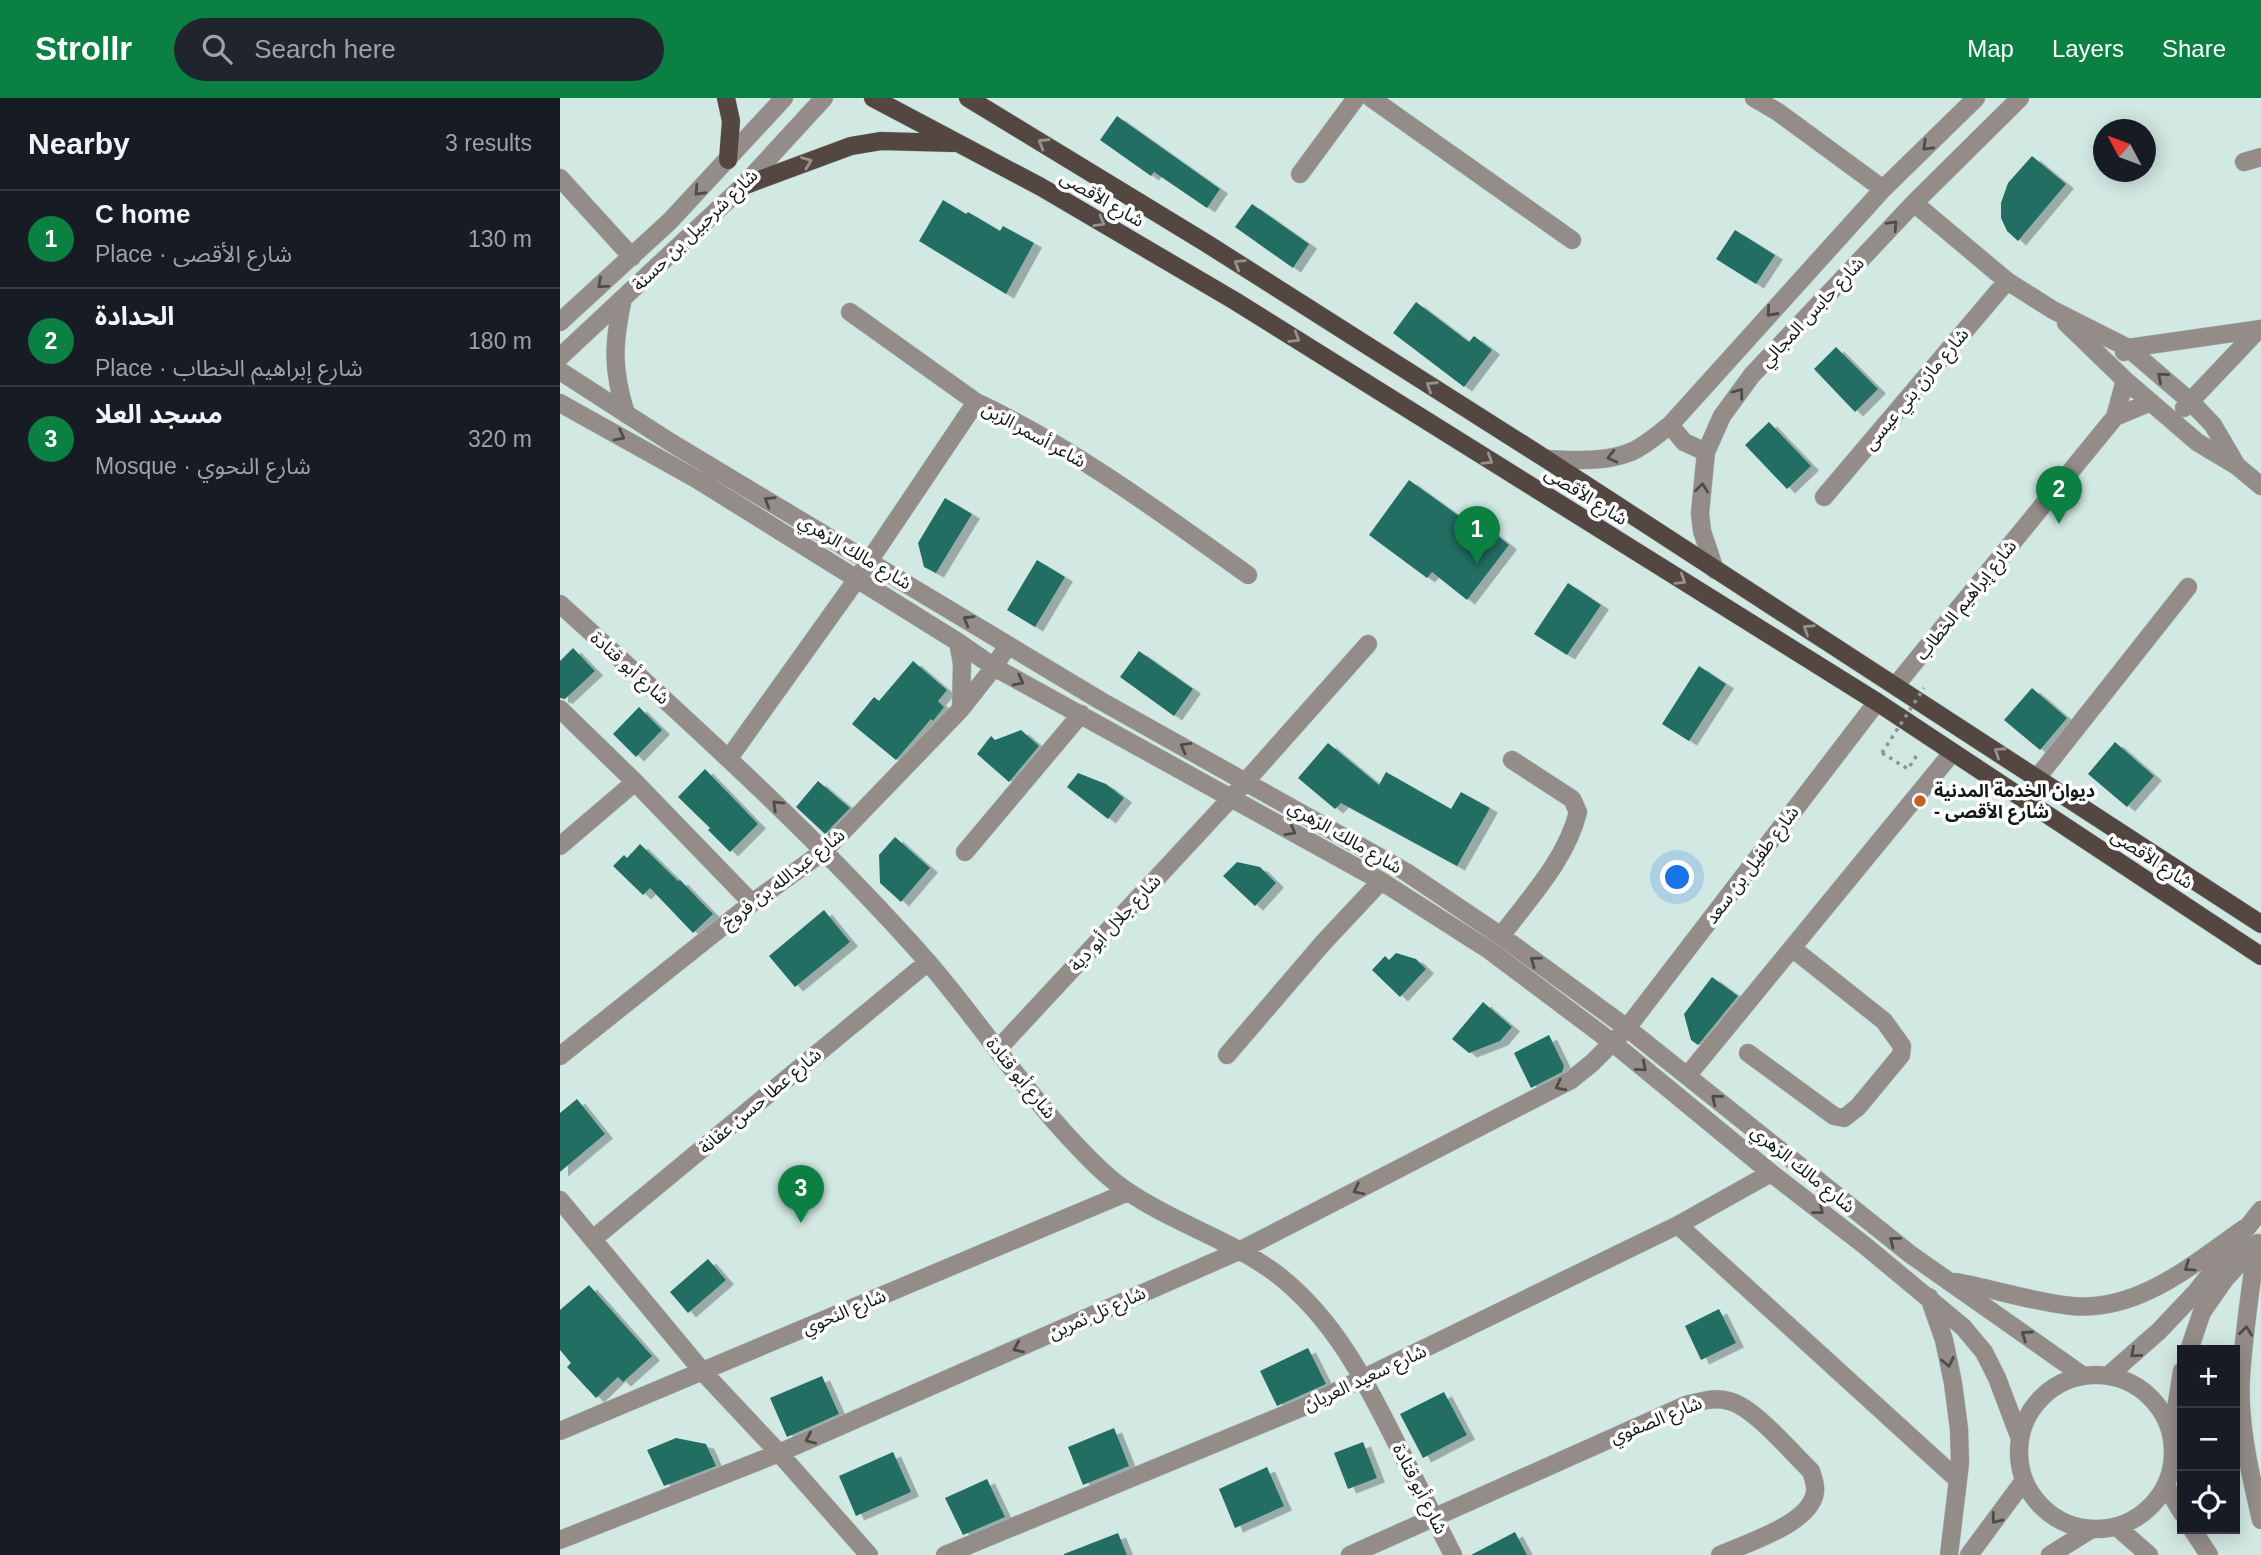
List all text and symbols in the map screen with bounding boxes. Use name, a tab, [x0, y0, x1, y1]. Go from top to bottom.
search box	[174, 18, 664, 81]
text: Strollr	[35, 30, 132, 67]
icon: search	[198, 30, 236, 68]
text: Search here	[254, 34, 396, 64]
text: Map	[1967, 35, 2014, 62]
text: Layers	[2052, 35, 2124, 62]
text: Share	[2162, 35, 2226, 62]
north arrow	[2093, 119, 2156, 182]
text: Nearby	[28, 127, 130, 160]
text: 3 results	[445, 130, 532, 156]
one-way arrow	[1922, 138, 1935, 151]
one-way arrow	[1038, 139, 1051, 152]
one-way arrow	[801, 156, 813, 170]
street label: شارع شرحبيل بن حسنة	[628, 165, 764, 298]
street label: شارع الأقصى	[1055, 167, 1147, 234]
one-way arrow	[695, 183, 707, 196]
text: C home	[95, 199, 190, 229]
one-way arrow	[1093, 214, 1105, 227]
one-way arrow	[1885, 220, 1897, 233]
text: 1	[45, 226, 57, 252]
text: 130 m	[468, 226, 532, 252]
text: Place · شارع الأقصى	[95, 241, 292, 267]
street label: شارع حابس المجالي	[1756, 253, 1871, 374]
one-way arrow	[1234, 259, 1247, 272]
one-way arrow	[597, 276, 610, 288]
text: الحدادة	[95, 301, 174, 331]
one-way arrow	[1767, 304, 1779, 317]
street label: شارع مازن بني عيسى	[1859, 324, 1976, 456]
text: 2	[45, 328, 57, 354]
text: 180 m	[468, 328, 532, 354]
one-way arrow	[1288, 330, 1301, 343]
text: Place · شارع إبراهيم الخطاب	[95, 355, 363, 381]
one-way arrow	[2157, 373, 2170, 385]
one-way arrow	[1426, 381, 1439, 394]
one-way arrow	[1731, 388, 1744, 401]
street label: شاعر أسمر الزبن	[978, 397, 1090, 472]
text: مسجد العلا	[95, 399, 223, 429]
text: 3	[45, 426, 57, 452]
text: 320 m	[468, 426, 532, 452]
one-way arrow	[613, 428, 625, 441]
one-way arrow	[1606, 449, 1618, 463]
one-way arrow	[1480, 451, 1493, 464]
text: Mosque · شارع النحوي	[95, 453, 311, 479]
street label: شارع الأقصى	[1539, 463, 1631, 533]
pin: 2	[2036, 466, 2082, 524]
one-way arrow	[1694, 482, 1709, 493]
one-way arrow	[763, 496, 776, 509]
pin: 1	[1454, 506, 1500, 564]
street label: شارع مالك الزهري	[793, 511, 915, 597]
street label: شارع إبراهيم الخطاب	[1911, 536, 2024, 667]
one-way arrow	[1673, 572, 1686, 585]
one-way arrow	[962, 616, 975, 629]
one-way arrow	[1802, 624, 1815, 637]
street label: شارع أبو قتادة	[584, 627, 674, 711]
one-way arrow	[1012, 672, 1024, 686]
one-way arrow	[1180, 742, 1193, 755]
one-way arrow	[1993, 748, 2006, 761]
place label: ديوان الخدمة المدنية - شارع الأقصى	[1934, 781, 2095, 825]
marker: ديوان الخدمة المدنية - شارع الأقصى	[1912, 793, 1928, 809]
street label: شارع مالك الزهري	[1283, 796, 1405, 881]
one-way arrow	[772, 800, 785, 813]
street label: شارع طفيل بن سعد	[1701, 802, 1806, 930]
one-way arrow	[1284, 823, 1296, 836]
street label: شارع عبدالله بن فروخ	[717, 825, 851, 936]
street label: شارع الأقصى	[2105, 825, 2197, 896]
your location	[1660, 860, 1694, 894]
street label: شارع جلال أبو دية	[1064, 870, 1168, 978]
one-way arrow	[1531, 956, 1543, 969]
street label: شارع أبو قتادة	[979, 1033, 1061, 1125]
street label: شارع عطا حسن عفانة	[695, 1044, 828, 1161]
one-way arrow	[1633, 1059, 1646, 1071]
one-way arrow	[1555, 1077, 1567, 1091]
one-way arrow	[1711, 1095, 1724, 1107]
street label: شارع مالك الزهري	[1745, 1121, 1859, 1220]
pin: 3	[778, 1165, 824, 1223]
one-way arrow	[1353, 1182, 1365, 1196]
one-way arrow	[1811, 1201, 1824, 1214]
one-way arrow	[1889, 1236, 1901, 1249]
one-way arrow	[2183, 1259, 2196, 1272]
street label: شارع تل نمرين	[1045, 1283, 1150, 1347]
street label: شارع النحوي	[799, 1285, 890, 1342]
one-way arrow	[2239, 1325, 2254, 1337]
one-way arrow	[2021, 1331, 2034, 1344]
one-way arrow	[1013, 1340, 1025, 1354]
street label: شارع سعيد العريان	[1301, 1341, 1431, 1419]
one-way arrow	[2130, 1344, 2143, 1357]
map controls	[2177, 1345, 2240, 1534]
button: +	[2177, 1345, 2240, 1408]
one-way arrow	[1940, 1356, 1955, 1368]
street label: شارع الصفوي	[1607, 1393, 1706, 1451]
button: −	[2177, 1408, 2240, 1471]
one-way arrow	[805, 1431, 817, 1445]
street label: شارع أبو قتادة	[1385, 1440, 1452, 1539]
button: locate	[2177, 1471, 2240, 1534]
one-way arrow	[1992, 1511, 2005, 1523]

